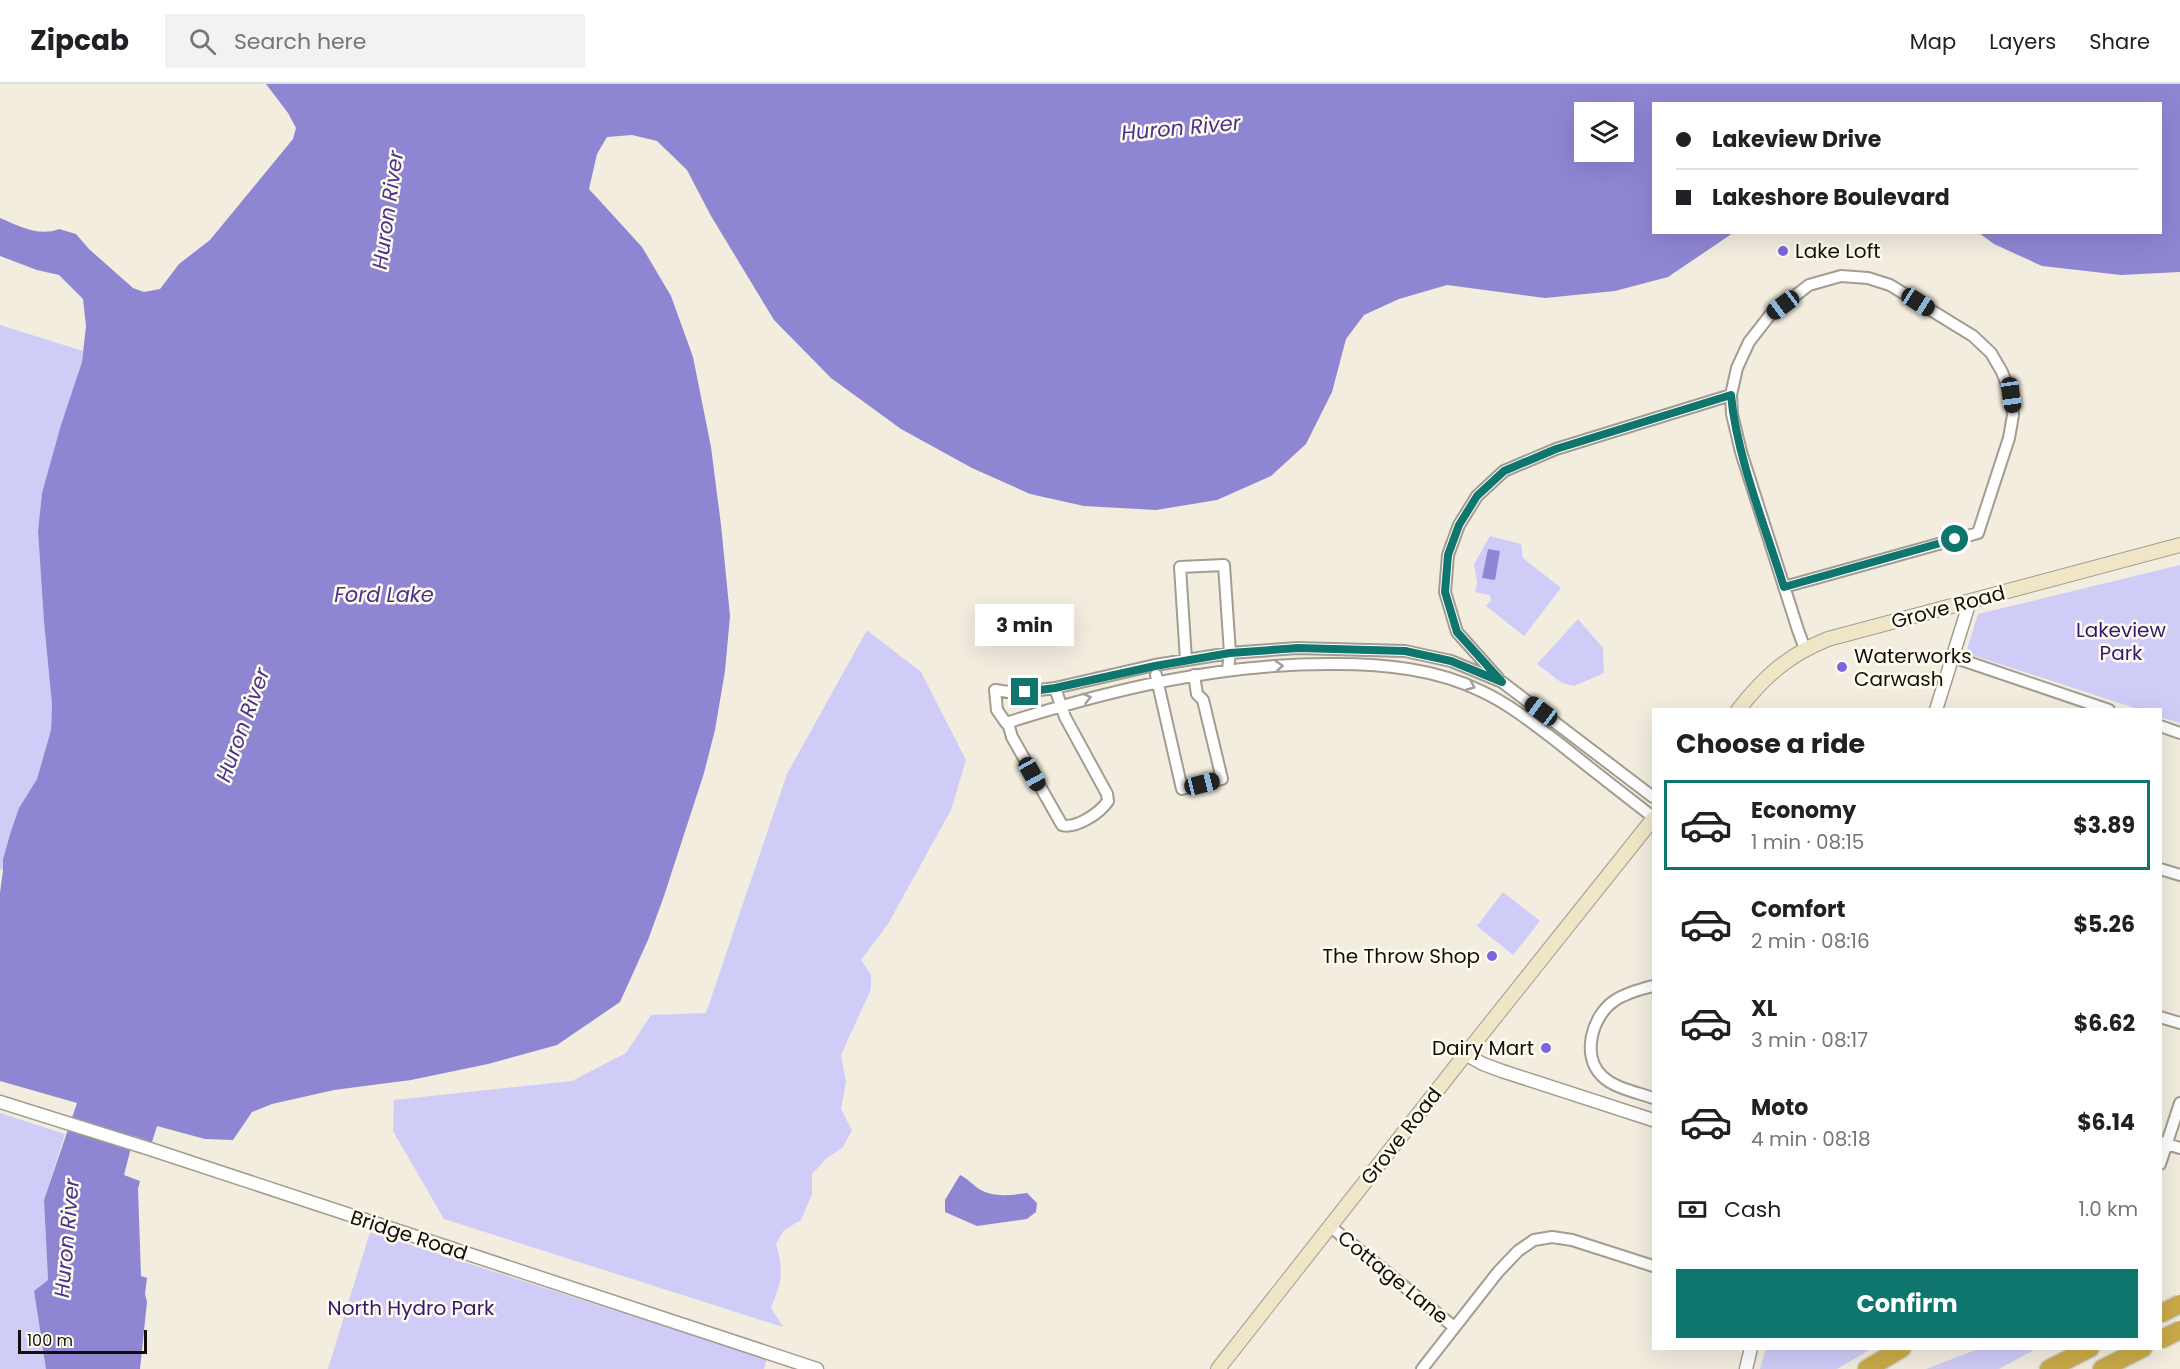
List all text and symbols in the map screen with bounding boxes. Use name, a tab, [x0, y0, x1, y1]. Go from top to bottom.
search box	[165, 14, 585, 68]
text: Zipcab	[30, 21, 129, 60]
icon: search	[186, 25, 219, 58]
text: Search here	[234, 26, 366, 57]
text: Map	[1910, 27, 1956, 56]
text: Layers	[1989, 27, 2056, 56]
text: Share	[2089, 27, 2150, 56]
map controls	[1574, 102, 1634, 162]
button: layers	[1574, 102, 1634, 162]
water label: Huron River	[1120, 108, 1243, 147]
text: Lakeview Drive	[1712, 124, 1881, 155]
water label: Huron River	[365, 148, 410, 271]
text: Lakeshore Boulevard	[1712, 182, 1950, 213]
place label: Lake Loft	[1795, 237, 1881, 265]
marker: Lake Loft	[1776, 244, 1790, 258]
car	[1898, 285, 1938, 319]
car	[1763, 287, 1803, 323]
car	[2000, 376, 2022, 414]
route start	[1941, 525, 1968, 552]
street label: Grove Road	[1888, 578, 2008, 636]
water label: Ford Lake	[334, 580, 434, 609]
callout: 3 min	[976, 605, 1074, 647]
text: 3 min	[996, 611, 1053, 639]
park label: Lakeview Park	[2076, 616, 2166, 667]
place label: Waterworks Carwash	[1854, 642, 1972, 693]
one-way arrow	[1275, 659, 1284, 672]
marker: Waterworks Carwash	[1835, 660, 1849, 674]
water label: Huron River	[208, 663, 277, 786]
route end	[1011, 678, 1038, 705]
one-way arrow	[1465, 679, 1476, 691]
one-way arrow	[1082, 693, 1092, 706]
car	[1521, 693, 1561, 729]
text: Choose a ride	[1676, 725, 1865, 762]
car	[1015, 754, 1049, 794]
car	[1182, 771, 1222, 797]
text: Economy	[1751, 795, 1856, 826]
icon: car	[1679, 798, 1733, 852]
text: $3.89	[2073, 810, 2135, 841]
text: 1 min · 08:15	[1751, 828, 1864, 856]
text: Comfort	[1751, 894, 1845, 925]
icon: car	[1679, 897, 1733, 951]
text: $5.26	[2073, 909, 2135, 940]
text: 2 min · 08:16	[1751, 927, 1870, 955]
place label: The Throw Shop	[1322, 942, 1480, 970]
marker: The Throw Shop	[1485, 949, 1499, 963]
text: XL	[1751, 993, 1777, 1024]
icon: car	[1679, 996, 1733, 1050]
text: $6.62	[2074, 1008, 2135, 1039]
text: 3 min · 08:17	[1751, 1026, 1868, 1054]
place label: Dairy Mart	[1432, 1034, 1534, 1062]
marker: Dairy Mart	[1539, 1041, 1553, 1055]
street label: Grove Road	[1354, 1081, 1448, 1191]
text: Moto	[1751, 1092, 1808, 1123]
icon: car	[1679, 1095, 1733, 1149]
text: $6.14	[2077, 1107, 2135, 1138]
text: 4 min · 08:18	[1751, 1125, 1871, 1153]
water label: Huron River	[47, 1176, 86, 1299]
icon: cash	[1676, 1193, 1709, 1226]
text: Cash	[1724, 1194, 1781, 1225]
text: 1.0 km	[2079, 1195, 2138, 1223]
street label: Bridge Road	[347, 1203, 471, 1267]
street label: Cottage Lane	[1332, 1224, 1454, 1330]
button: Confirm	[1676, 1269, 2138, 1338]
park label: North Hydro Park	[328, 1294, 495, 1322]
scale bar	[18, 1327, 147, 1354]
text: 100 m	[27, 1329, 73, 1352]

